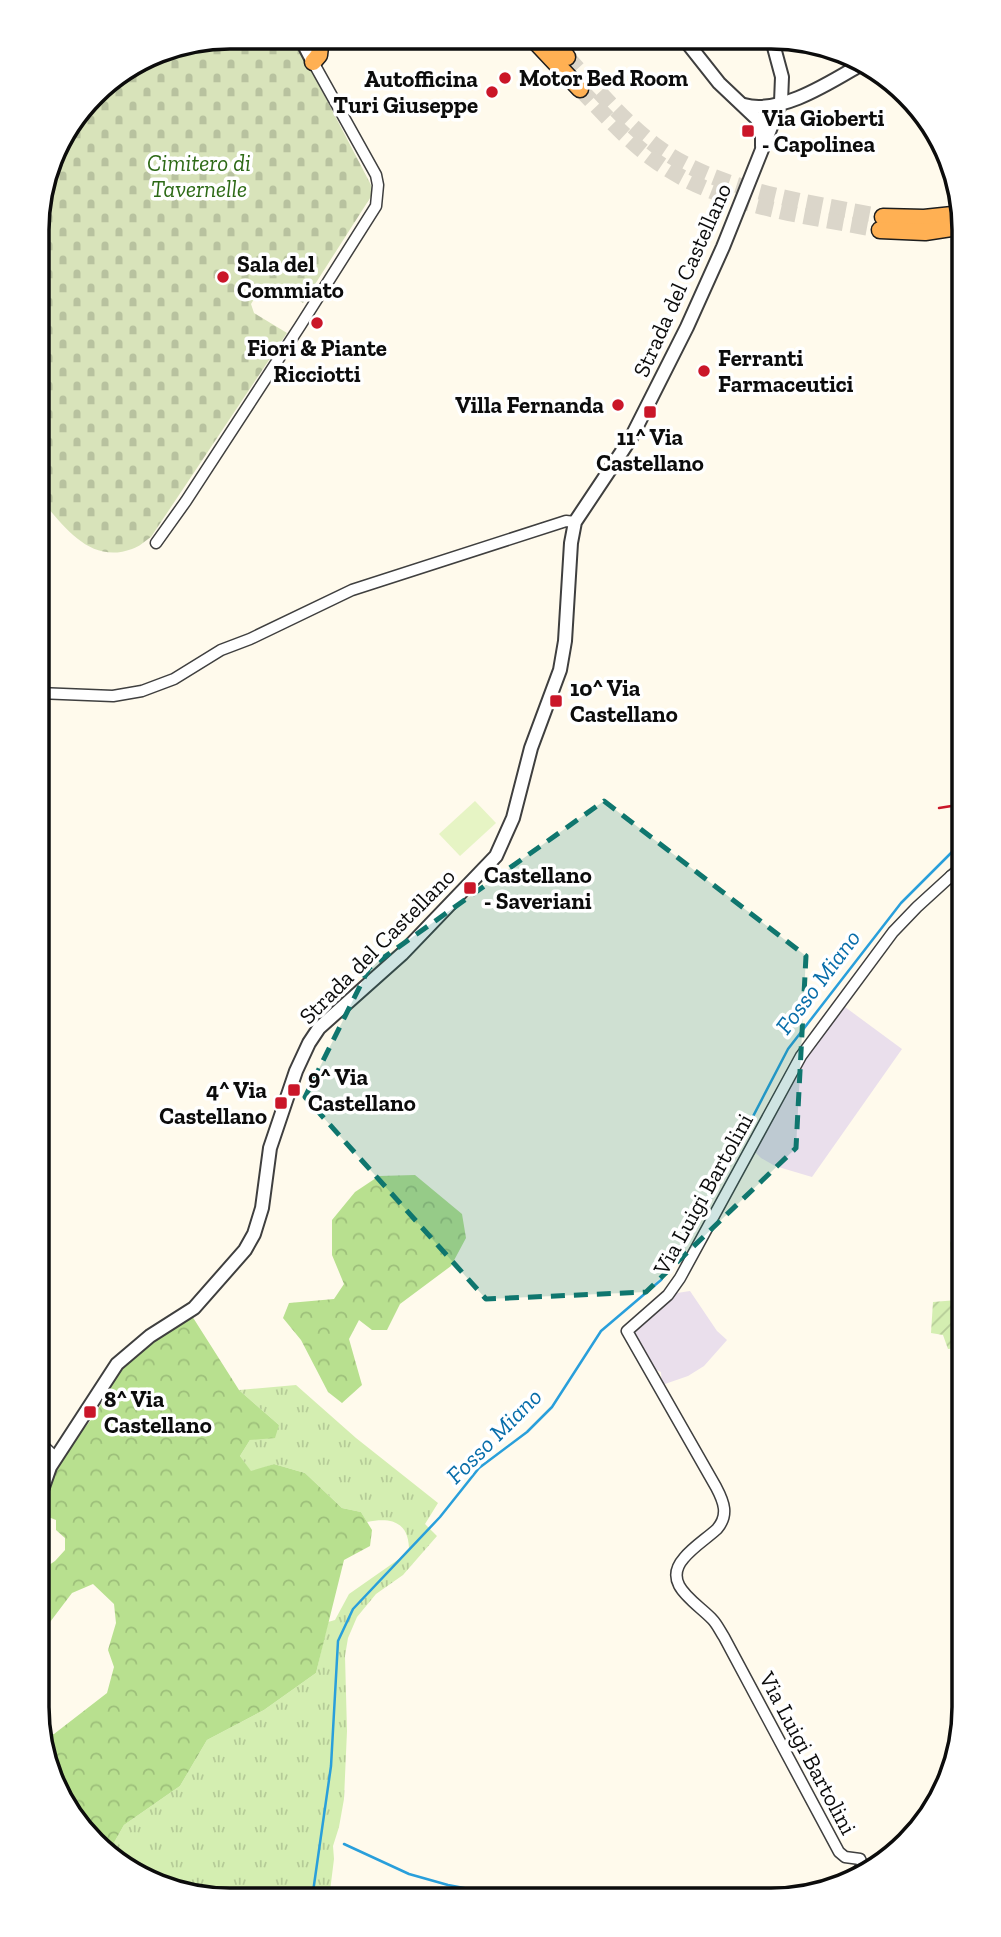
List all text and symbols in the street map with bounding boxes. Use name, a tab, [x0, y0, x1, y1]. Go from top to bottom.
place label: Motor Bed Room	[519, 64, 688, 92]
place label: Autofficina Turi Giuseppe	[333, 65, 478, 119]
marker: Motor Bed Room	[497, 70, 513, 86]
marker: Autofficina Turi Giuseppe	[484, 84, 500, 100]
place label: Via Gioberti - Capolinea	[762, 104, 885, 158]
marker: Via Gioberti - Capolinea	[740, 123, 756, 139]
park label: Cimitero di Tavernelle	[147, 149, 251, 203]
street label: Strada del Castellano	[627, 179, 737, 381]
place label: Sala del Commiato	[237, 250, 344, 304]
marker: Sala del Commiato	[215, 269, 231, 285]
marker: Fiori & Piante Ricciotti	[309, 315, 325, 331]
place label: Fiori & Piante Ricciotti	[247, 334, 387, 388]
place label: Ferranti Farmaceutici	[718, 344, 854, 398]
marker: Ferranti Farmaceutici	[696, 363, 712, 379]
place label: Villa Fernanda	[455, 391, 604, 419]
marker: Villa Fernanda	[610, 397, 626, 413]
marker: 11^ Via Castellano	[642, 404, 658, 420]
place label: 11^ Via Castellano	[596, 423, 704, 477]
place label: 10^ Via Castellano	[570, 674, 678, 728]
marker: 10^ Via Castellano	[548, 693, 564, 709]
place label: Castellano - Saveriani	[484, 861, 592, 915]
street label: Strada del Castellano	[293, 862, 461, 1030]
marker: Castellano - Saveriani	[462, 880, 478, 896]
water label: Fosso Miano	[769, 924, 866, 1040]
place label: 9^ Via Castellano	[308, 1063, 416, 1117]
place label: 4^ Via Castellano	[159, 1076, 267, 1130]
marker: 9^ Via Castellano	[286, 1082, 302, 1098]
marker: 4^ Via Castellano	[273, 1095, 289, 1111]
street label: Via Luigi Bartolini	[647, 1108, 759, 1281]
water label: Fosso Miano	[440, 1382, 548, 1490]
place label: 8^ Via Castellano	[104, 1385, 212, 1439]
marker: 8^ Via Castellano	[82, 1404, 98, 1420]
street label: Via Luigi Bartolini	[753, 1666, 863, 1839]

